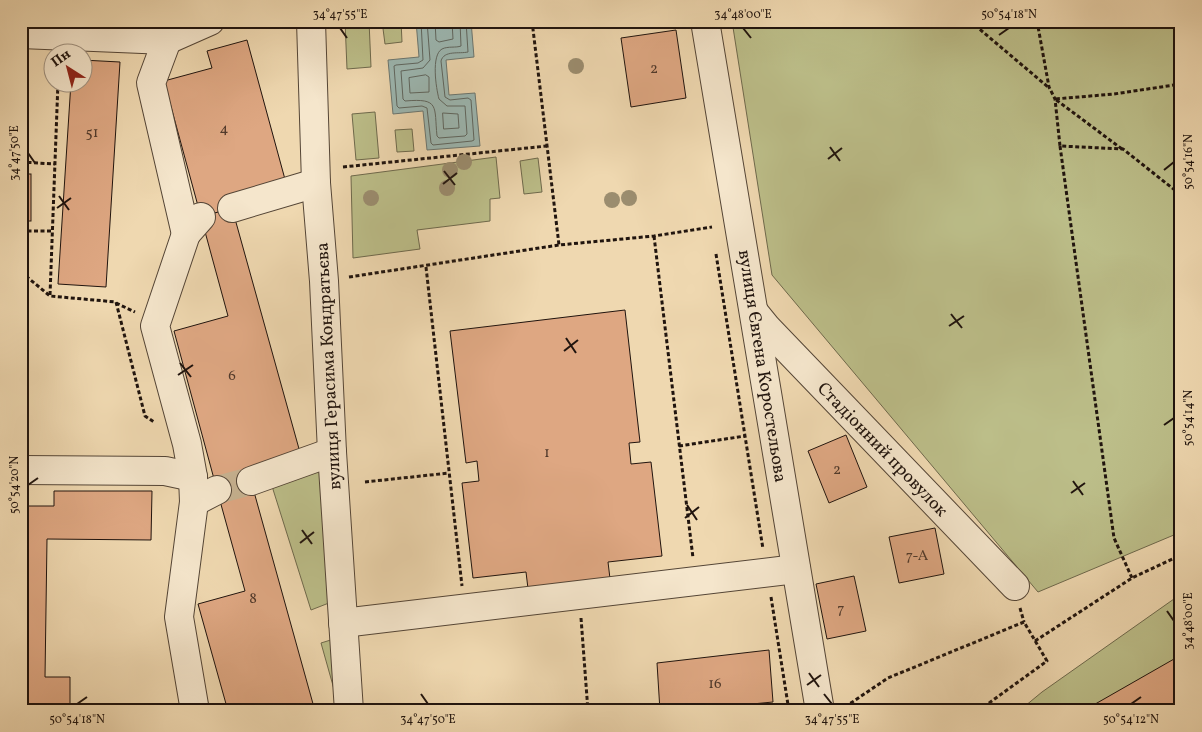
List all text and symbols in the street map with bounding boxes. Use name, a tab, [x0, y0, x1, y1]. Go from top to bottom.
text: 34°47'55"E	[313, 7, 367, 23]
text: 34°48'00"E	[714, 7, 772, 23]
text: 50°54'18"N	[981, 7, 1037, 23]
north arrow	[42, 42, 92, 92]
text: Пн	[48, 45, 75, 72]
house number: 2	[650, 59, 658, 80]
house number: 4	[220, 119, 229, 140]
house number: 51	[85, 123, 99, 144]
text: 34°47'50"E	[7, 125, 23, 181]
text: 50°54'16"N	[1181, 134, 1197, 190]
street label: вулиця Герасима Кондратьєва	[311, 242, 348, 490]
street label: вулиця Євгена Коростельова	[731, 248, 792, 484]
house number: 6	[228, 366, 236, 387]
street label: Стадіонний провулок	[811, 377, 953, 523]
text: 50°54'14"N	[1181, 390, 1197, 446]
house number: 1	[544, 443, 550, 464]
text: 50°54'20"N	[7, 456, 23, 514]
house number: 2	[833, 460, 841, 481]
house number: 7-А	[906, 546, 929, 567]
house number: 8	[249, 589, 257, 610]
text: 34°48'00"E	[1181, 592, 1197, 650]
house number: 7	[837, 599, 845, 620]
house number: 16	[708, 674, 722, 695]
text: 50°54'18"N	[49, 712, 105, 728]
text: 34°47'50"E	[400, 712, 456, 728]
text: 34°47'55"E	[805, 712, 859, 728]
text: 50°54'12"N	[1103, 712, 1159, 728]

